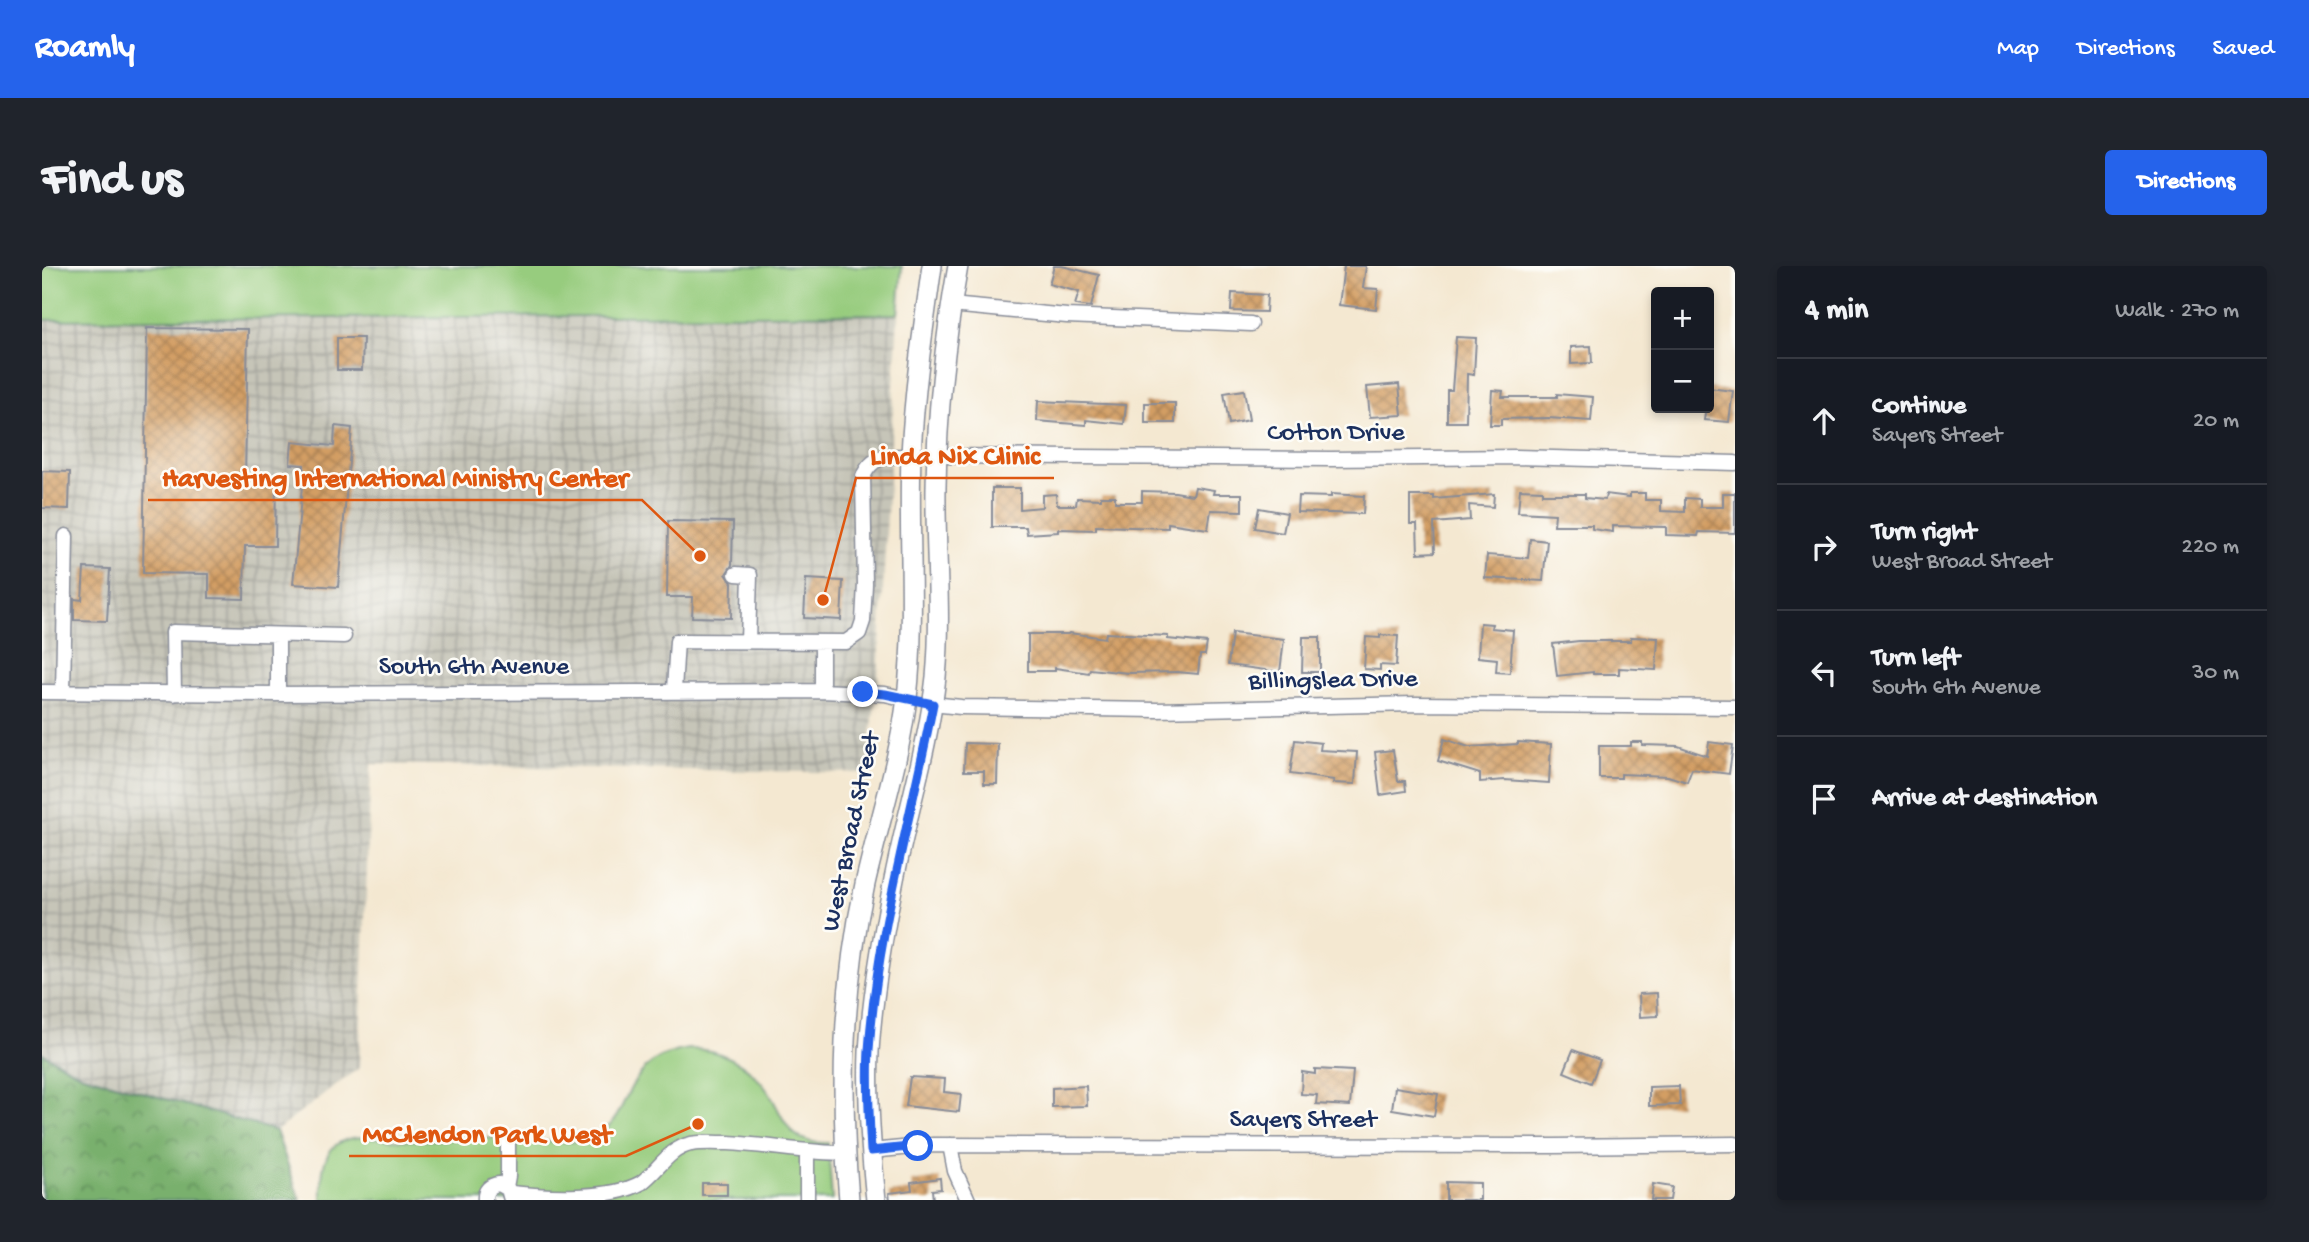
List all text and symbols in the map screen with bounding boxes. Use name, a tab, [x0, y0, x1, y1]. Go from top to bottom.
text: Roamly	[35, 30, 135, 68]
text: Map	[1997, 35, 2039, 64]
text: Directions	[2077, 35, 2175, 64]
text: Saved	[2213, 35, 2274, 64]
button: Directions	[2105, 150, 2267, 215]
text: Find us	[42, 153, 182, 211]
map controls	[1651, 287, 1714, 413]
button: +	[1651, 287, 1714, 350]
text: 4 min	[1805, 294, 1868, 329]
text: Walk · 270 m	[2115, 298, 2239, 325]
button: −	[1651, 350, 1714, 413]
text: Continue	[1872, 392, 1966, 423]
icon: ahead	[1805, 402, 1843, 440]
text: 20 m	[2193, 408, 2239, 435]
street label: Cotton Drive	[1267, 419, 1405, 450]
text: Sayers Street	[1872, 423, 2002, 450]
callout: Linda Nix Clinic	[856, 429, 1054, 478]
text: Linda Nix Clinic	[870, 442, 1042, 475]
callout: Harvesting International Ministry Center	[148, 451, 642, 500]
text: Harvesting International Ministry Center	[162, 464, 631, 497]
text: Turn right	[1872, 518, 1976, 549]
icon: right	[1805, 528, 1843, 566]
text: 220 m	[2182, 534, 2239, 561]
text: West Broad Street	[1872, 549, 2052, 576]
text: Turn left	[1872, 644, 1960, 675]
street label: South 6th Avenue	[379, 653, 570, 684]
icon: left	[1805, 654, 1843, 692]
text: 30 m	[2192, 660, 2239, 687]
street label: Billingslea Drive	[1247, 665, 1418, 699]
text: South 6th Avenue	[1872, 675, 2041, 702]
route end	[847, 676, 878, 707]
street label: West Broad Street	[817, 727, 890, 935]
icon: arrive	[1805, 780, 1843, 818]
text: Arrive at destination	[1872, 784, 2097, 815]
street label: Sayers Street	[1230, 1106, 1379, 1137]
callout: McClendon Park West	[349, 1107, 626, 1156]
text: McClendon Park West	[363, 1120, 614, 1153]
route start	[902, 1130, 933, 1161]

